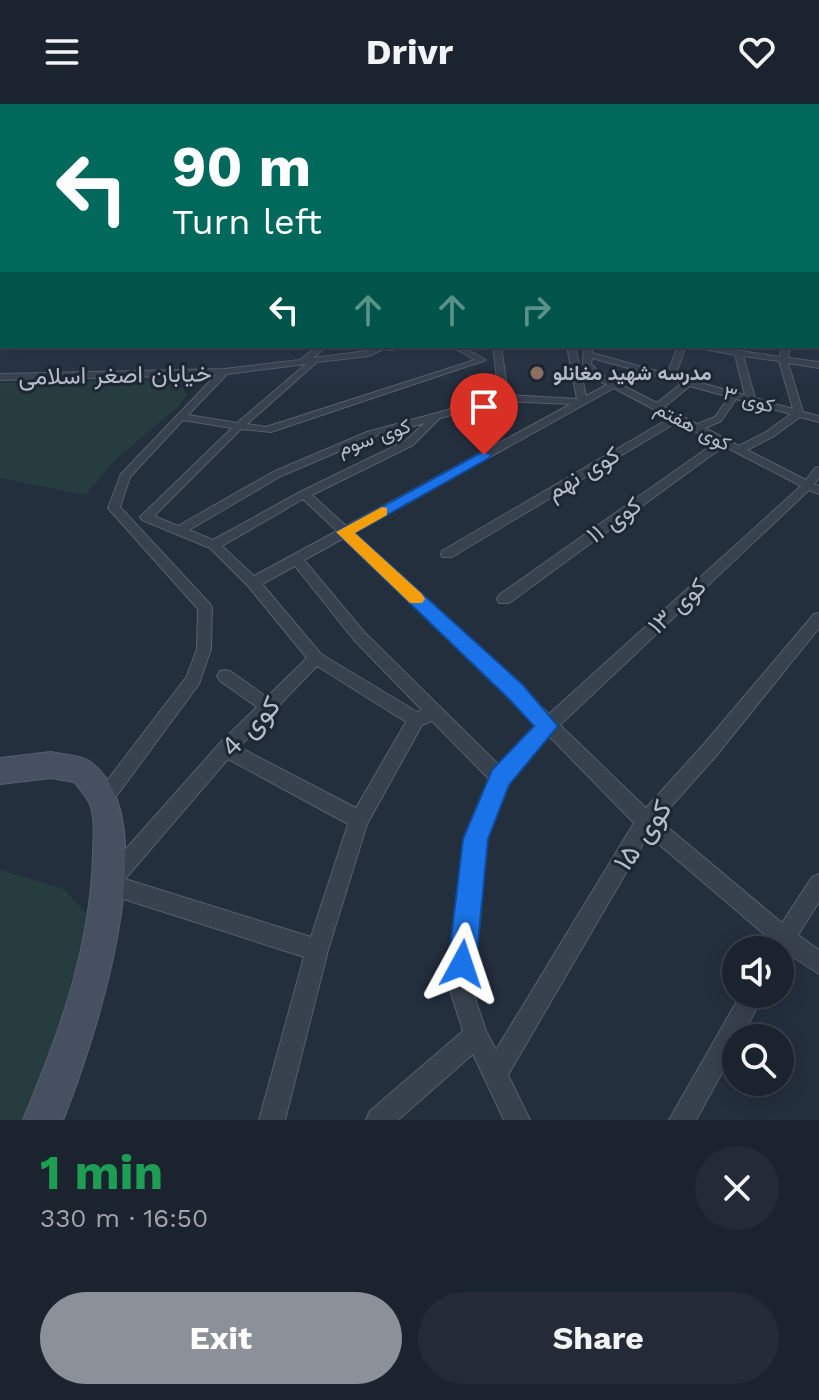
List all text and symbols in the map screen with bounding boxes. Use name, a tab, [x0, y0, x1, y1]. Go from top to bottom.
icon: menu	[40, 30, 84, 74]
icon: heart	[735, 30, 779, 74]
text: Drivr	[366, 31, 453, 73]
text: 90 m	[172, 134, 311, 200]
icon: left	[40, 136, 144, 240]
text: Turn left	[172, 201, 322, 243]
icon: left	[262, 288, 306, 332]
icon: ahead	[346, 288, 390, 332]
icon: ahead	[430, 288, 474, 332]
icon: right	[514, 288, 558, 332]
street label: خیابان اصغر اسلامی	[18, 359, 212, 392]
place label: مدرسه شهید مغانلو	[553, 361, 712, 386]
marker: مدرسه شهید مغانلو	[528, 364, 546, 382]
pin	[450, 373, 518, 455]
street label: کوی ۳	[720, 380, 777, 419]
icon: arrive	[462, 385, 506, 429]
street label: کوی هفتم	[651, 396, 735, 457]
street label: کوی سوم	[335, 413, 414, 462]
street label: کوی نهم	[541, 440, 626, 507]
street label: کوی ۱۱	[581, 491, 647, 550]
street label: کوی ۱۳	[642, 572, 713, 641]
street label: کوی 4	[214, 689, 288, 764]
street label: کوی ۱۵	[606, 794, 679, 878]
position arrow	[420, 922, 504, 1006]
map controls	[722, 936, 794, 1096]
button: sound	[722, 936, 794, 1008]
button: search	[722, 1024, 794, 1096]
text: 1 min	[40, 1144, 163, 1201]
button: close	[695, 1146, 779, 1230]
text: 330 m · 16:50	[40, 1203, 208, 1233]
button: Exit	[40, 1292, 402, 1384]
button: Share	[418, 1292, 779, 1384]

